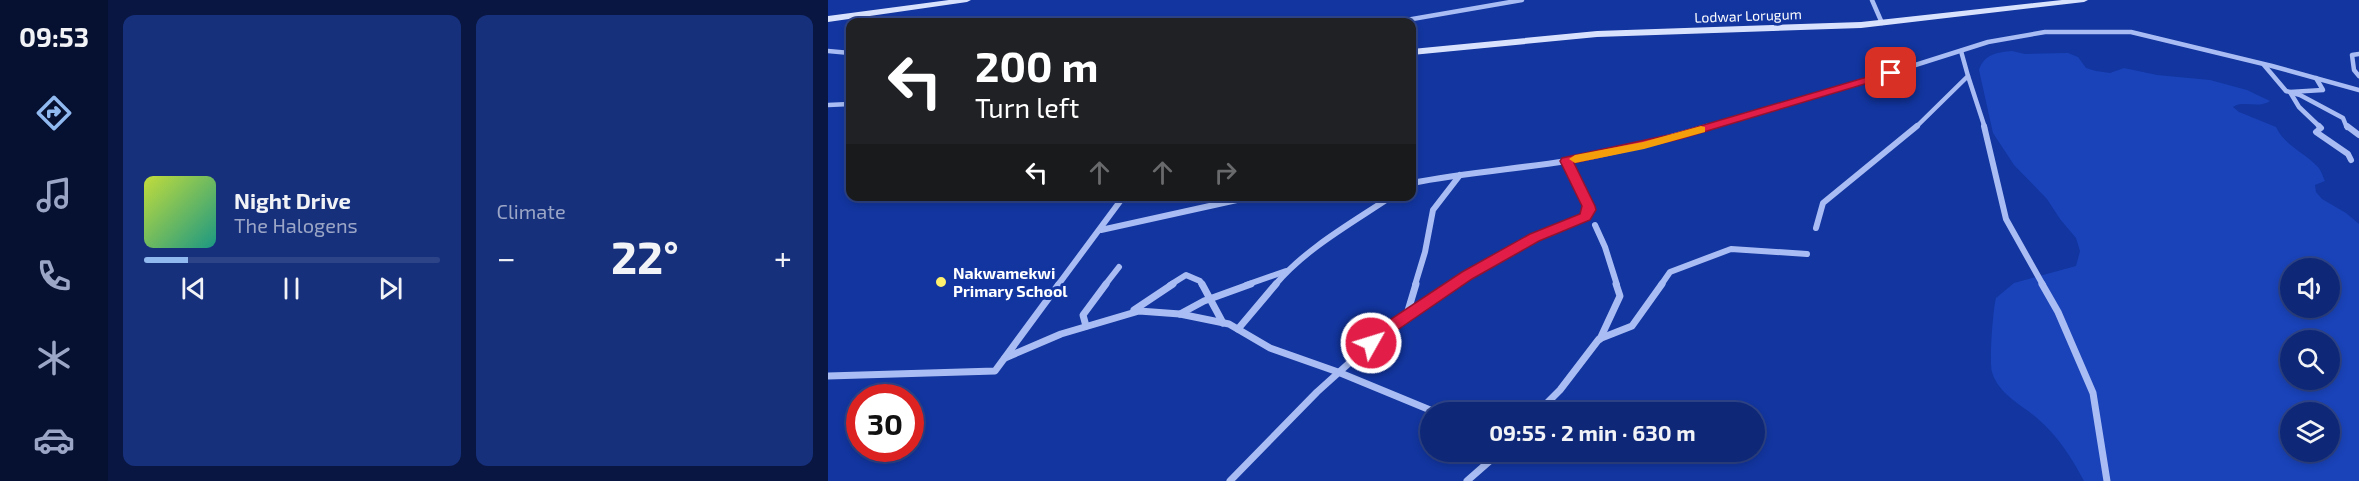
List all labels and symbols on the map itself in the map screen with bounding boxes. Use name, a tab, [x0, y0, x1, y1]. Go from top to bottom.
street label: Lodwar Lorugum	[1694, 5, 1802, 26]
pin	[1865, 47, 1916, 98]
place label: Nakwamekwi Primary School	[953, 263, 1068, 301]
marker: Nakwamekwi Primary School	[934, 275, 948, 289]
position arrow	[1339, 311, 1403, 375]
speed limit sign: 30	[846, 384, 924, 462]

